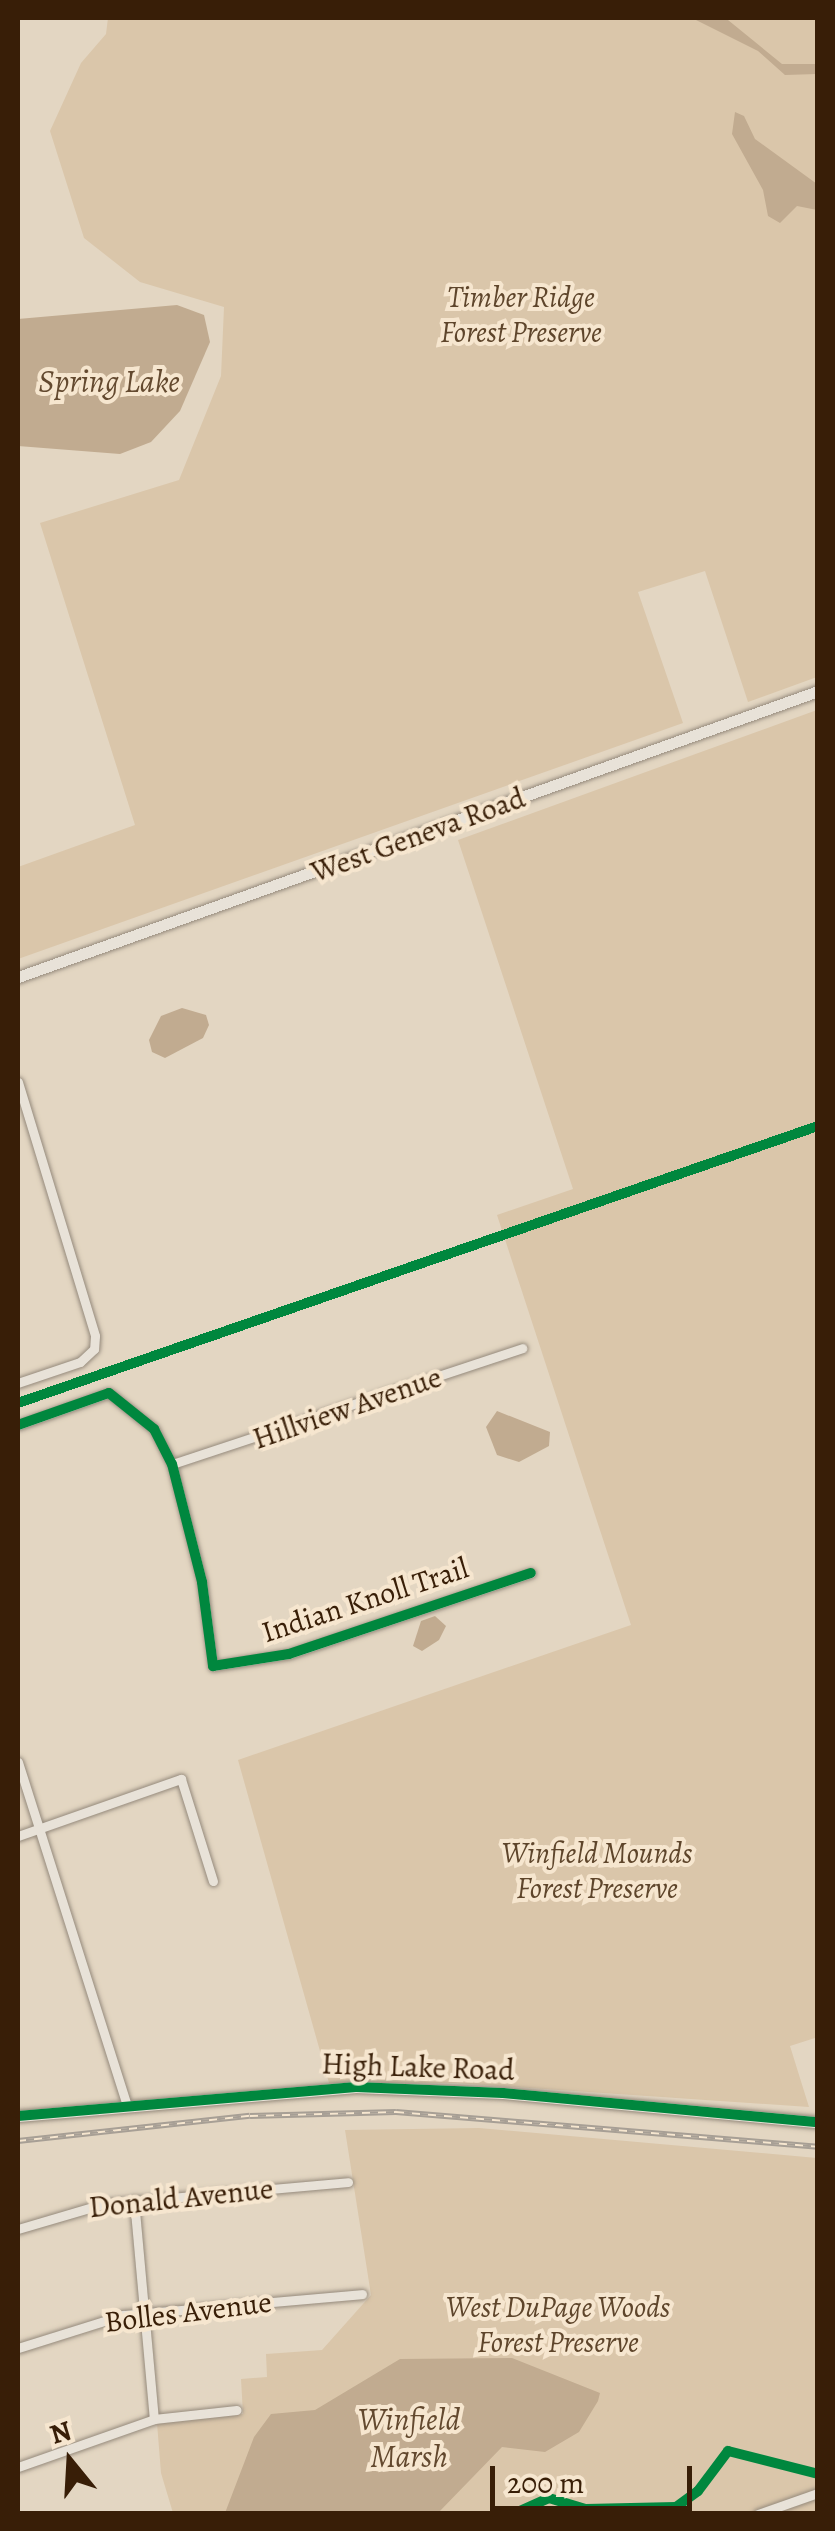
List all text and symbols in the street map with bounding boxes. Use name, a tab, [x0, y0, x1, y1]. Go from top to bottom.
park label: Timber Ridge Forest Preserve	[440, 279, 602, 350]
water label: Spring Lake	[38, 362, 180, 400]
street label: West Geneva Road	[306, 780, 530, 890]
street label: Hillview Avenue	[248, 1359, 446, 1457]
street label: Indian Knoll Trail	[257, 1550, 473, 1650]
park label: Winfield Mounds Forest Preserve	[502, 1835, 692, 1906]
street label: High Lake Road	[321, 2046, 515, 2088]
street label: Donald Avenue	[87, 2170, 275, 2226]
street label: Bolles Avenue	[102, 2284, 274, 2340]
park label: West DuPage Woods Forest Preserve	[446, 2289, 670, 2360]
water label: Winfield Marsh	[358, 2401, 460, 2476]
north arrow	[20, 2411, 120, 2511]
text: N	[45, 2411, 76, 2454]
scale bar	[495, 2446, 698, 2508]
text: 200 m	[507, 2463, 584, 2503]

